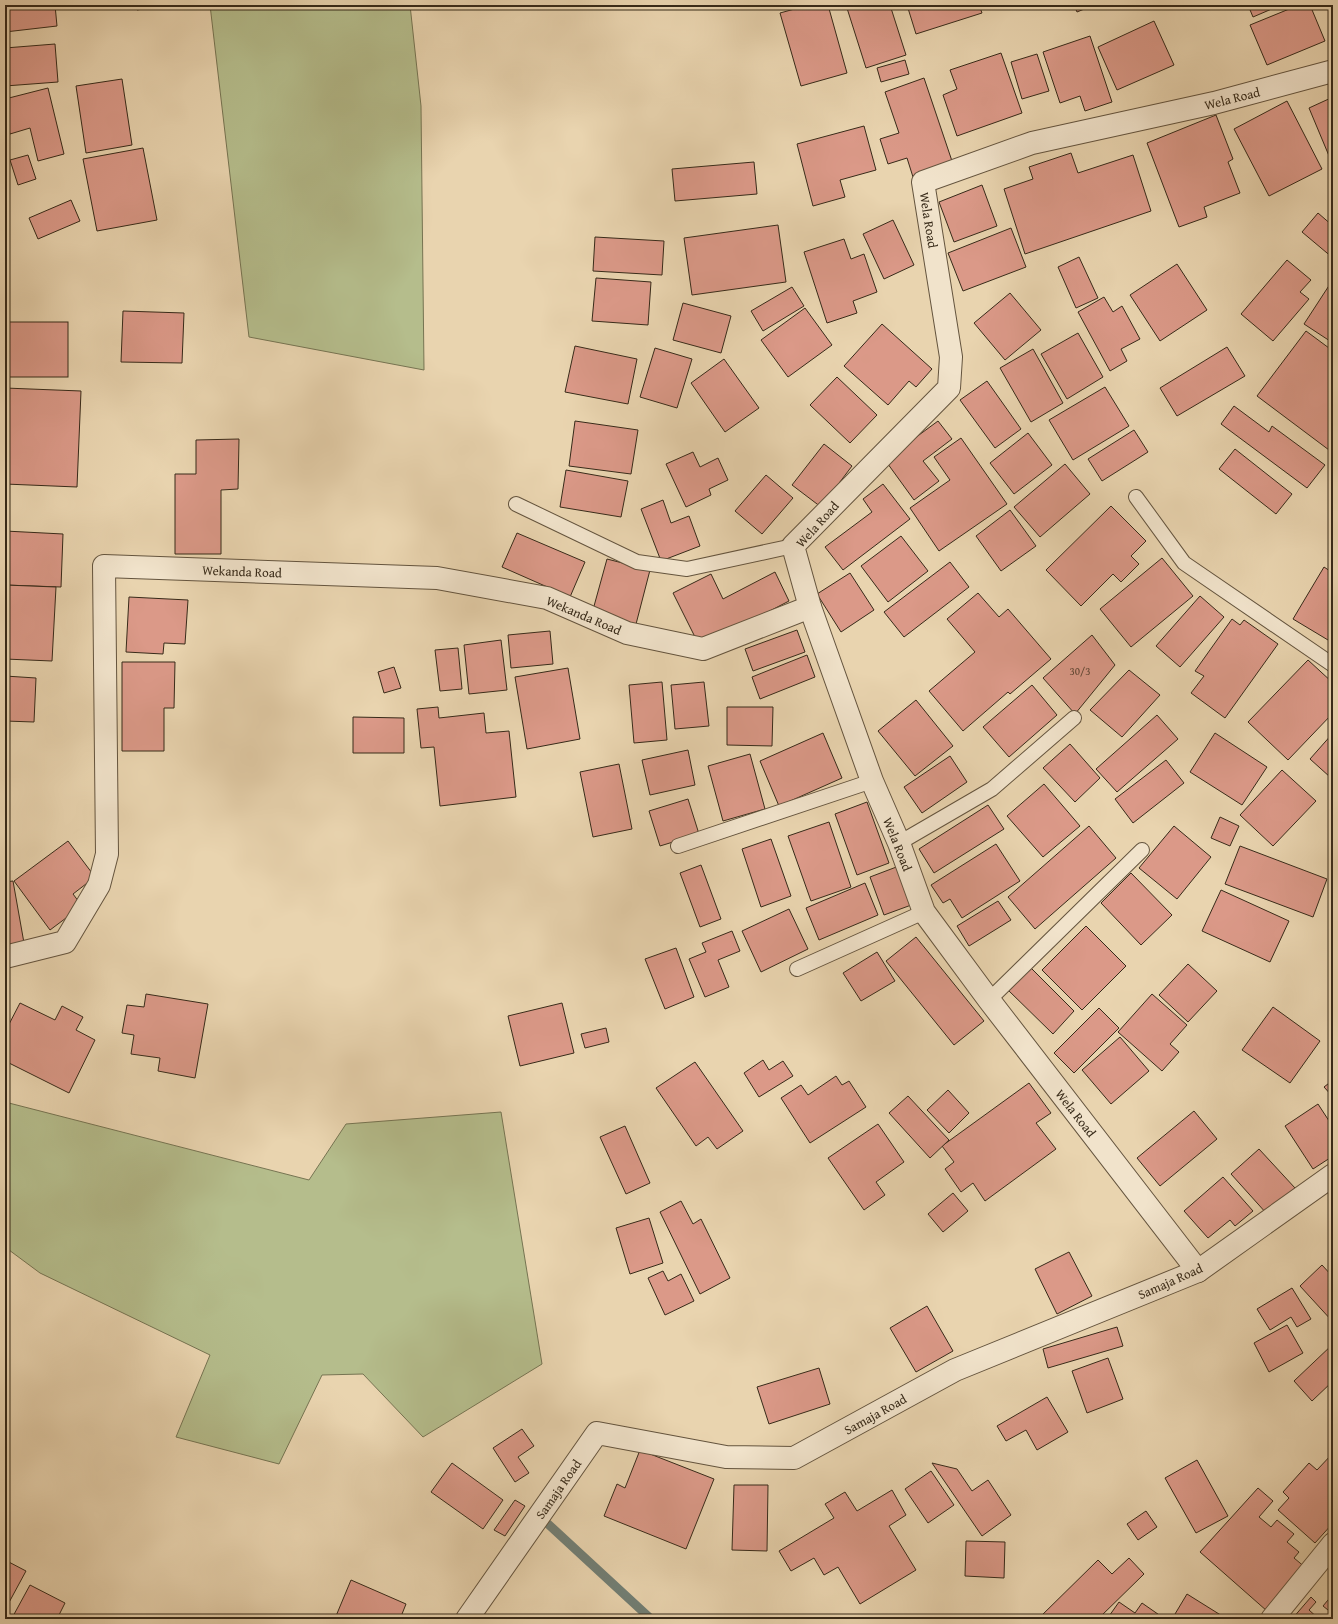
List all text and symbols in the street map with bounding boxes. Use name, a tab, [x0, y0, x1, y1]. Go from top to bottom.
street label: Wela Road	[1202, 82, 1262, 115]
street label: Wela Road	[915, 191, 942, 250]
street label: Wela Road	[791, 497, 843, 552]
street label: Wekanda Road	[202, 561, 282, 582]
street label: Wekanda Road	[543, 591, 624, 640]
house number: 30/3	[1069, 663, 1091, 679]
street label: Wela Road	[878, 814, 917, 874]
street label: Wela Road	[1051, 1085, 1101, 1141]
street label: Samaja Road	[1135, 1259, 1206, 1304]
street label: Samaja Road	[840, 1389, 910, 1439]
street label: Samaja Road	[531, 1456, 586, 1523]

